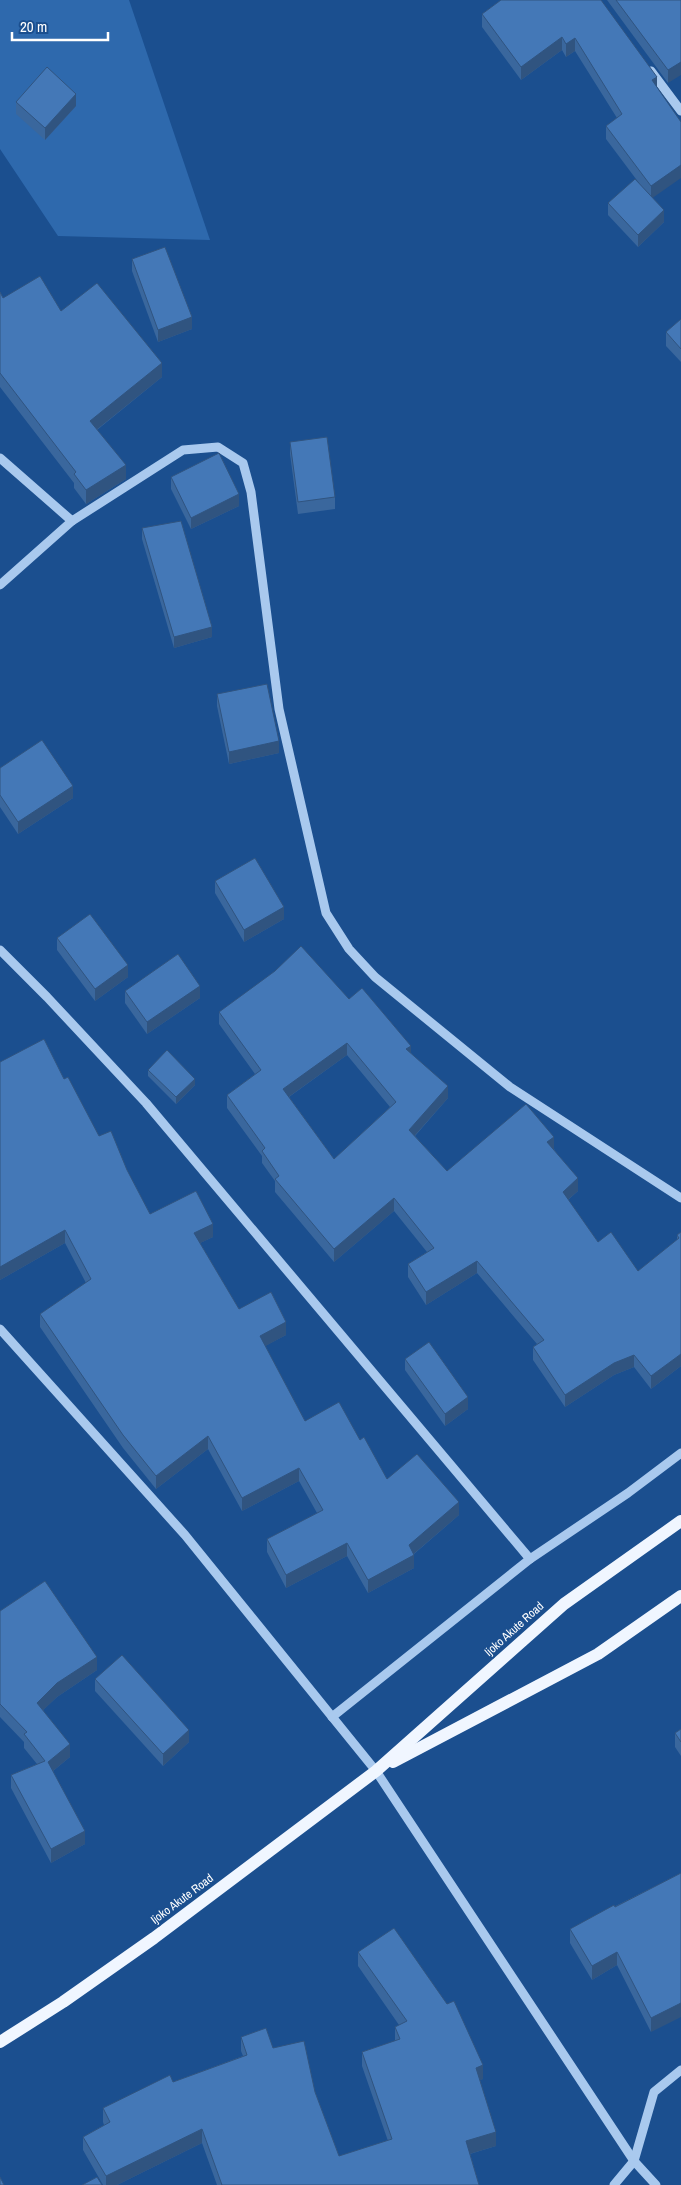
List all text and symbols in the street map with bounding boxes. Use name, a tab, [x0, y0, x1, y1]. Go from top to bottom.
scale bar	[12, 10, 109, 42]
text: 20 m	[20, 16, 47, 37]
street label: Ijoko Akute Road	[481, 1598, 547, 1660]
street label: Ijoko Akute Road	[147, 1870, 217, 1928]

